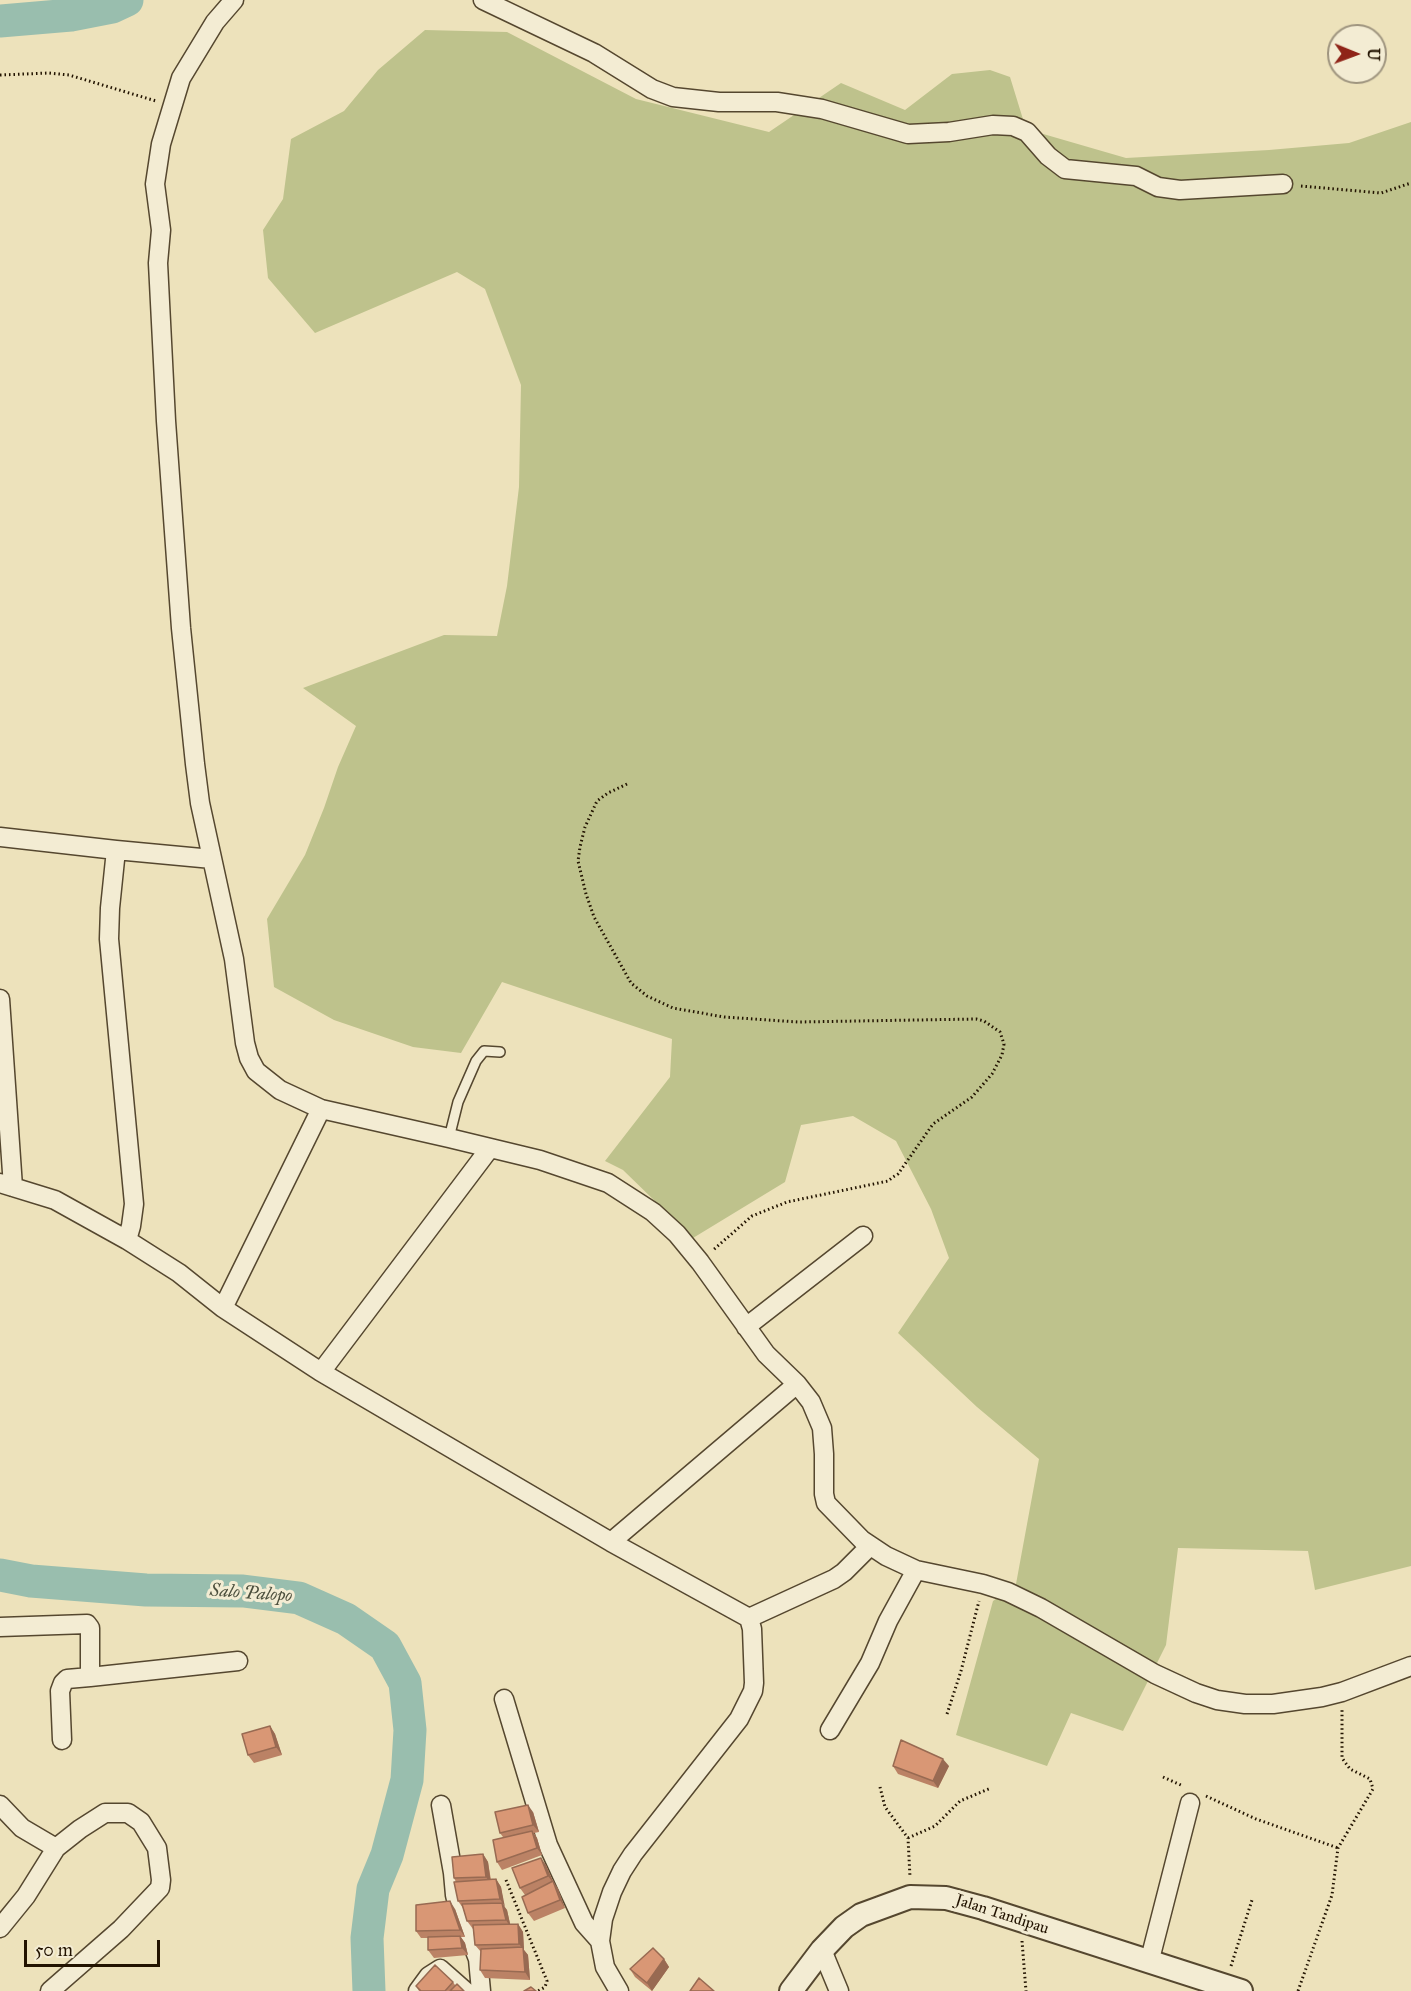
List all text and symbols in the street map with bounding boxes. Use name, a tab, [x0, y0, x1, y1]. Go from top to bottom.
north arrow	[1327, 24, 1387, 84]
text: U	[1364, 48, 1383, 61]
water label: Salo Palopo	[209, 1580, 293, 1608]
street label: Jalan Tandipau	[953, 1891, 1051, 1939]
scale bar	[27, 1928, 164, 1966]
text: 50 m	[35, 1939, 73, 1961]

